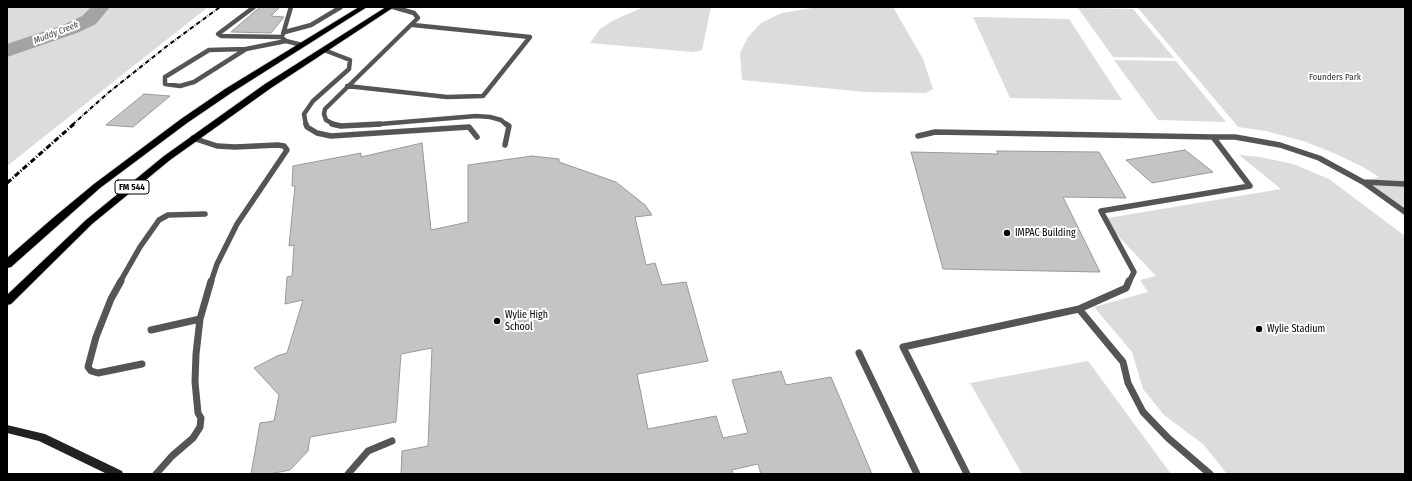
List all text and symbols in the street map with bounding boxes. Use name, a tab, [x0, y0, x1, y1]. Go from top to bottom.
water label: Muddy Creek	[32, 20, 80, 46]
park label: Founders Park	[1309, 72, 1361, 82]
road number: FM 544	[115, 180, 149, 194]
place label: IMPAC Building	[1015, 227, 1076, 239]
marker: IMPAC Building	[1002, 228, 1012, 238]
place label: Wylie High School	[505, 309, 548, 332]
marker: Wylie High School	[492, 316, 502, 326]
place label: Wylie Stadium	[1267, 323, 1325, 335]
marker: Wylie Stadium	[1254, 324, 1264, 334]

